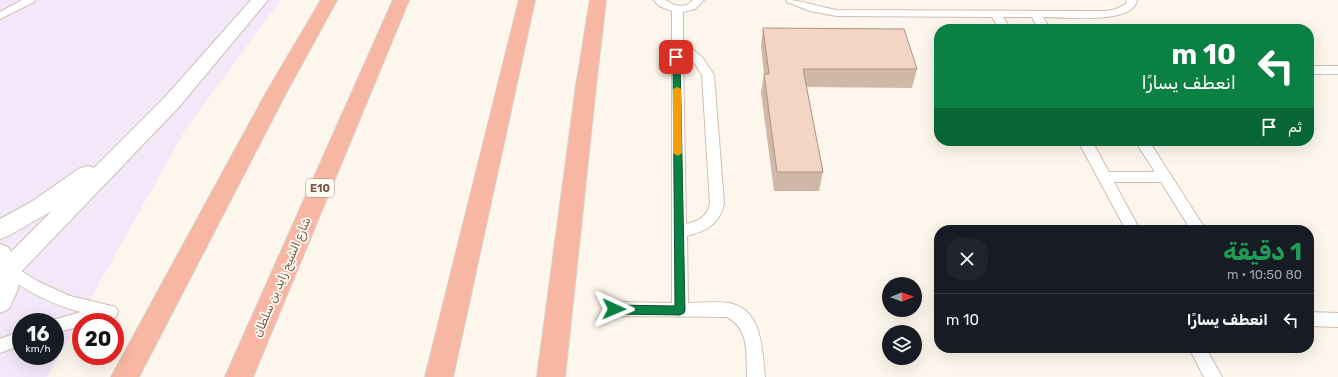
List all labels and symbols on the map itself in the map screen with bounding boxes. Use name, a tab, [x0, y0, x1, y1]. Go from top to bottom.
pin	[659, 40, 693, 74]
road number: E10	[306, 179, 334, 197]
street label: شارع الشيخ زايد بن سلطان	[250, 215, 315, 340]
north arrow	[882, 277, 922, 317]
position arrow	[593, 288, 635, 330]
speed limit sign: 20	[72, 313, 124, 365]

